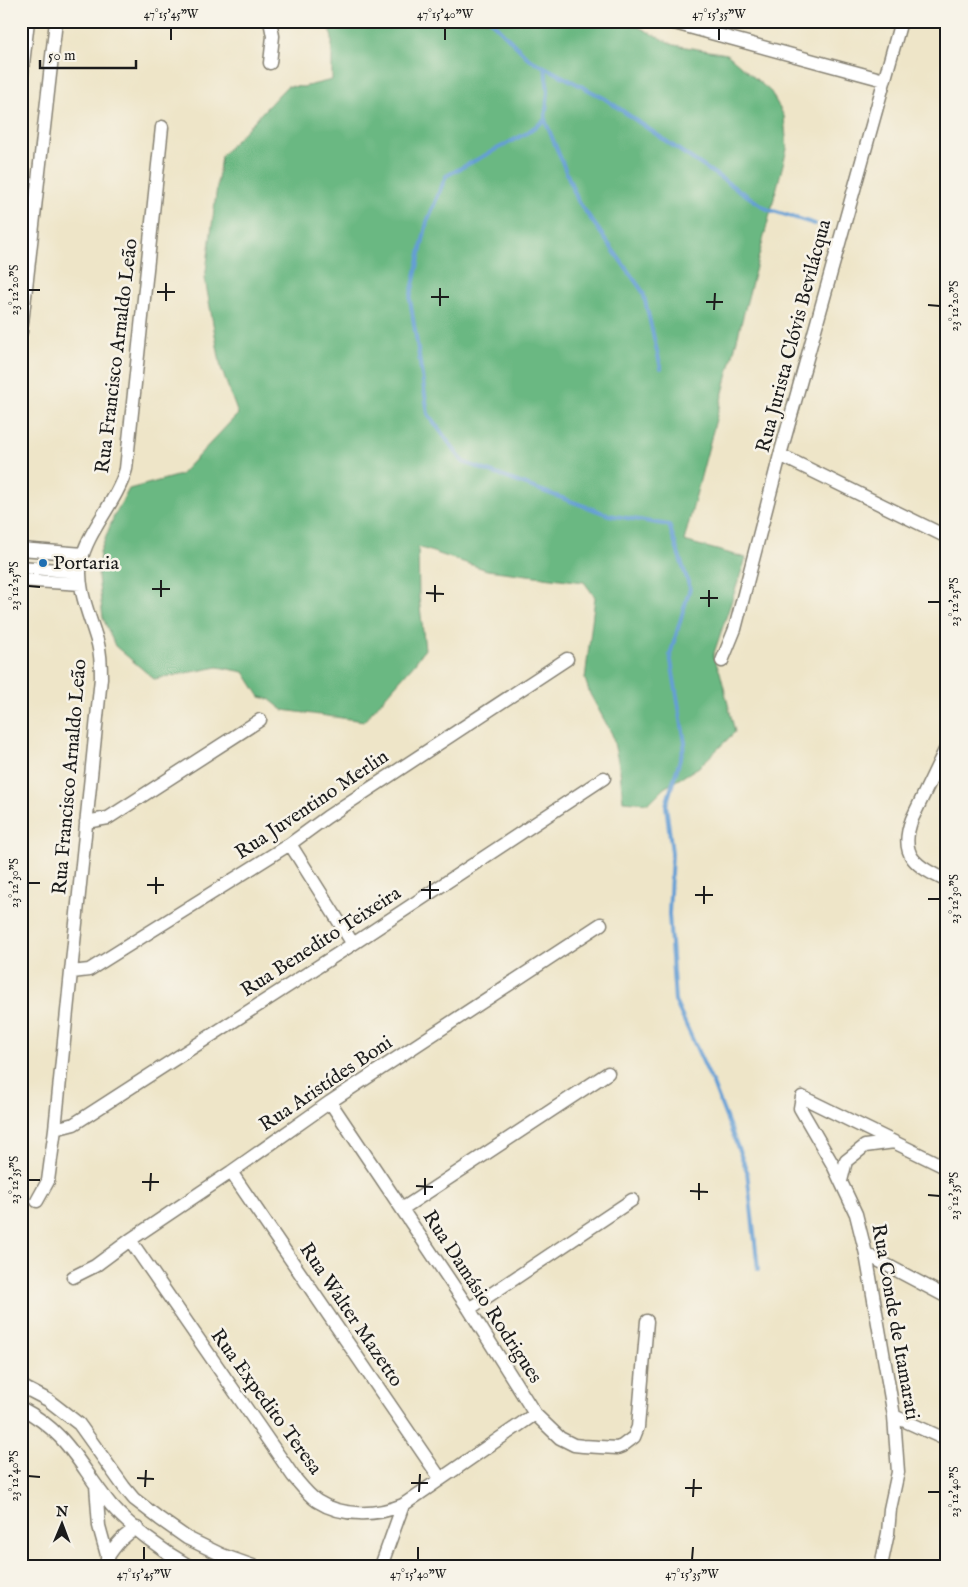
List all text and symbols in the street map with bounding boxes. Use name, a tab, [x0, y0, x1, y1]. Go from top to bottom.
text: 47°15'45"W	[144, 7, 199, 22]
text: 47°15'40"W	[417, 7, 474, 22]
text: 47°15'35"W	[692, 7, 746, 22]
scale bar	[40, 38, 136, 70]
text: 50 m	[48, 46, 76, 65]
street label: Rua Jurista Clóvis Bevilácqua	[751, 216, 837, 455]
street label: Rua Francisco Arnaldo Leão	[90, 237, 144, 475]
text: 23°12'20"S	[7, 265, 22, 315]
text: 23°12'20"S	[947, 281, 962, 331]
place label: Portaria	[53, 551, 119, 576]
marker: Portaria	[37, 557, 49, 569]
text: 23°12'25"S	[7, 561, 22, 611]
text: 23°12'25"S	[947, 577, 962, 627]
street label: Rua Francisco Arnaldo Leão	[47, 658, 93, 896]
street label: Rua Juventino Merlin	[231, 744, 394, 866]
text: 23°12'30"S	[7, 858, 22, 908]
text: 23°12'30"S	[947, 874, 962, 924]
street label: Rua Benedito Teixeira	[236, 881, 406, 1003]
street label: Rua Aristídes Boni	[255, 1030, 397, 1138]
text: 23°12'35"S	[7, 1156, 22, 1204]
text: 23°12'35"S	[947, 1172, 962, 1220]
street label: Rua Damásio Rodrigues	[417, 1206, 547, 1388]
street label: Rua Conde de Itamarati	[865, 1222, 925, 1422]
street label: Rua Walter Mazetto	[294, 1238, 409, 1392]
street label: Rua Expedito Teresa	[205, 1324, 328, 1480]
text: 23°12'40"S	[7, 1450, 22, 1502]
text: 23°12'40"S	[947, 1466, 962, 1518]
north arrow	[38, 1500, 88, 1550]
text: N	[55, 1503, 68, 1521]
text: 47°15'45"W	[117, 1567, 172, 1582]
text: 47°15'40"W	[390, 1567, 447, 1582]
text: 47°15'35"W	[665, 1567, 719, 1582]

